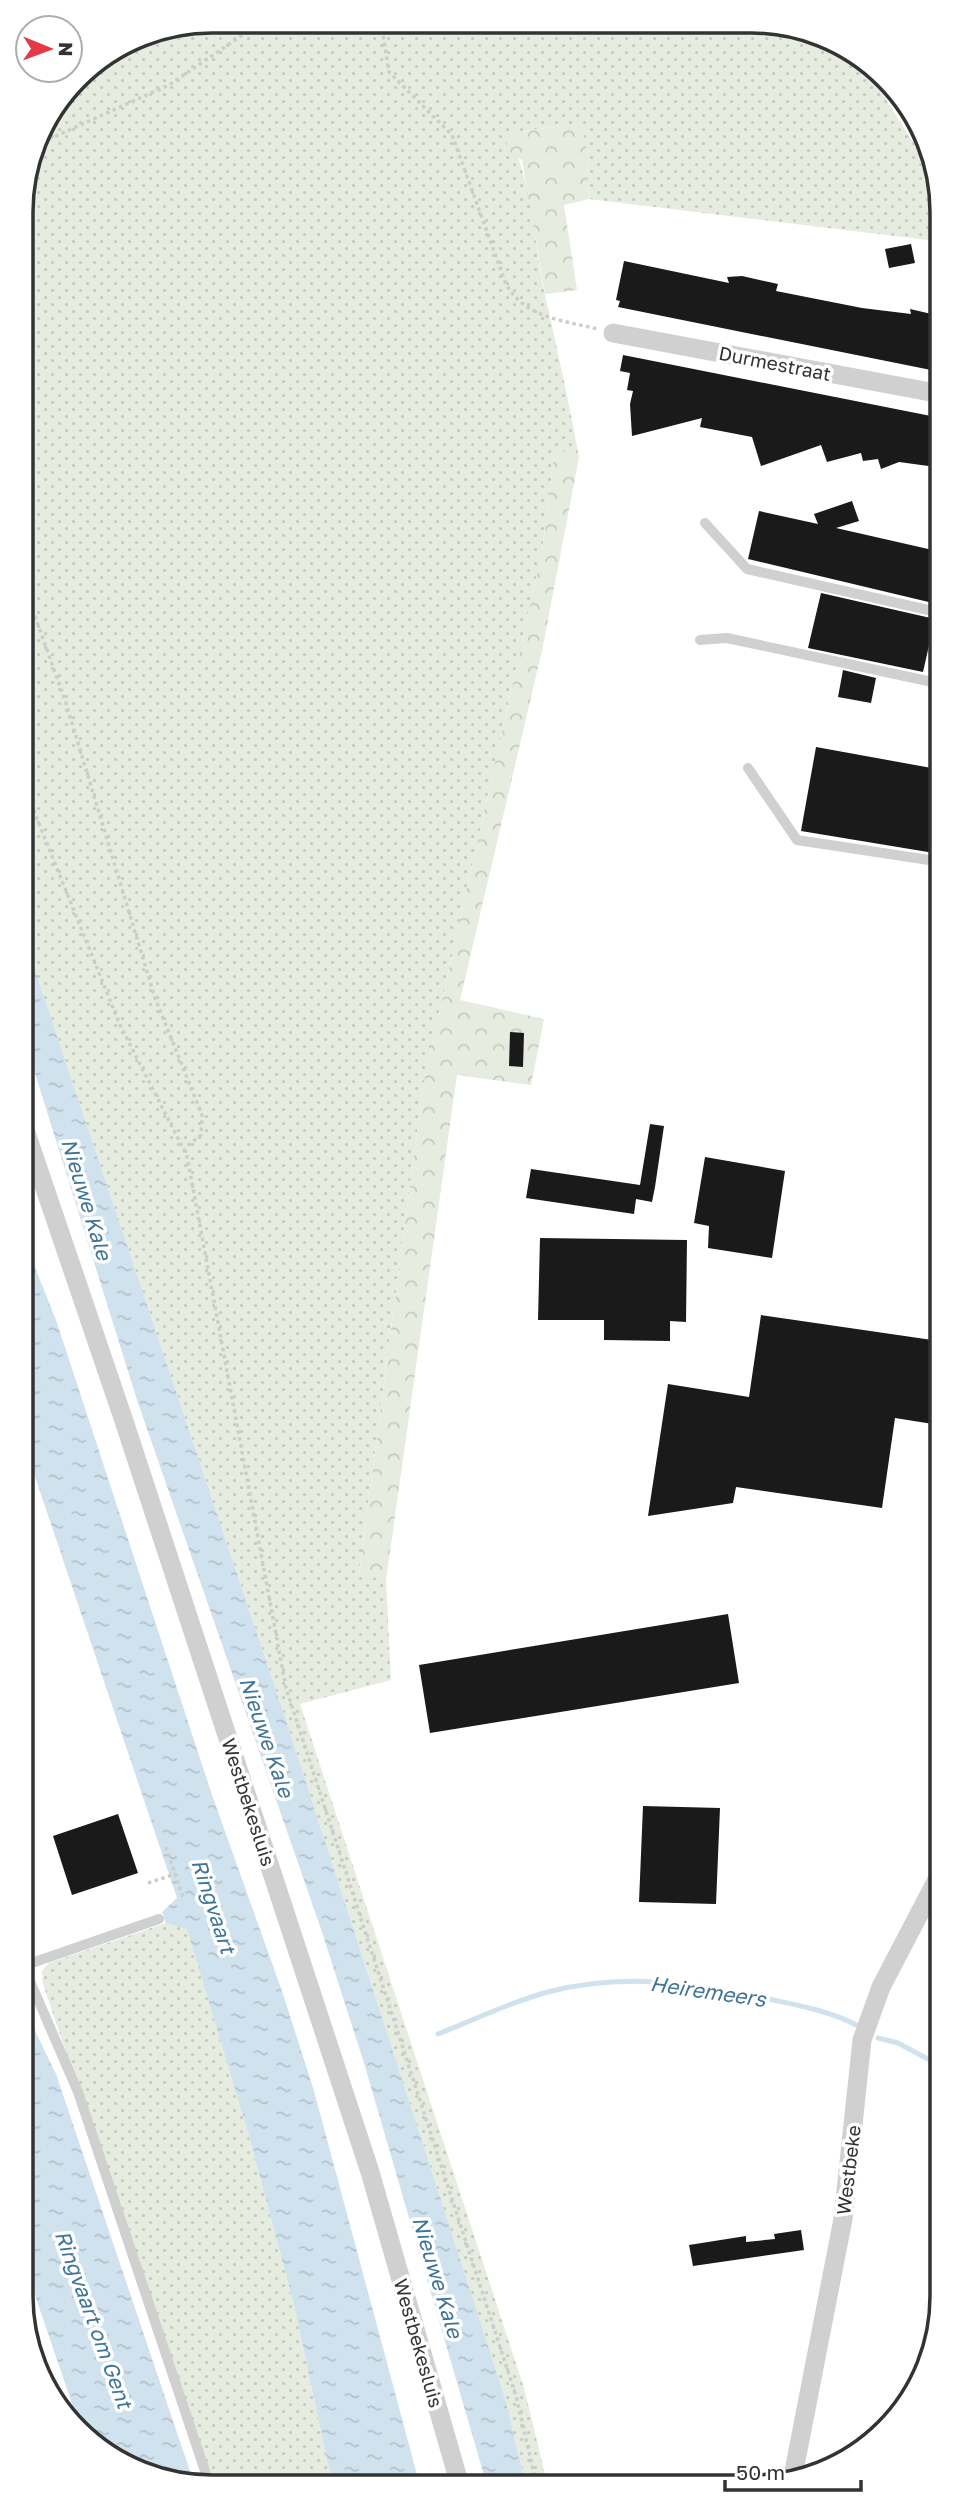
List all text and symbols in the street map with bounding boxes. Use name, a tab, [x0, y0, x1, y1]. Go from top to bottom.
north arrow	[14, 14, 84, 84]
text: N	[55, 42, 78, 57]
street label: Durmestraat	[717, 341, 833, 385]
water label: Nieuwe Kale	[56, 1135, 118, 1265]
water label: Nieuwe Kale	[234, 1673, 300, 1802]
street label: Westbekesluis	[218, 1735, 280, 1869]
water label: Ringvaart	[187, 1856, 242, 1959]
water label: Heiremeers	[649, 1970, 768, 2012]
street label: Westbeke	[831, 2124, 865, 2216]
water label: Nieuwe Kale	[407, 2213, 469, 2343]
water label: Ringvaart om Gent	[50, 2227, 139, 2414]
street label: Westbekesluis	[390, 2276, 448, 2410]
scale bar	[725, 2448, 862, 2492]
text: 50 m	[736, 2459, 785, 2485]

